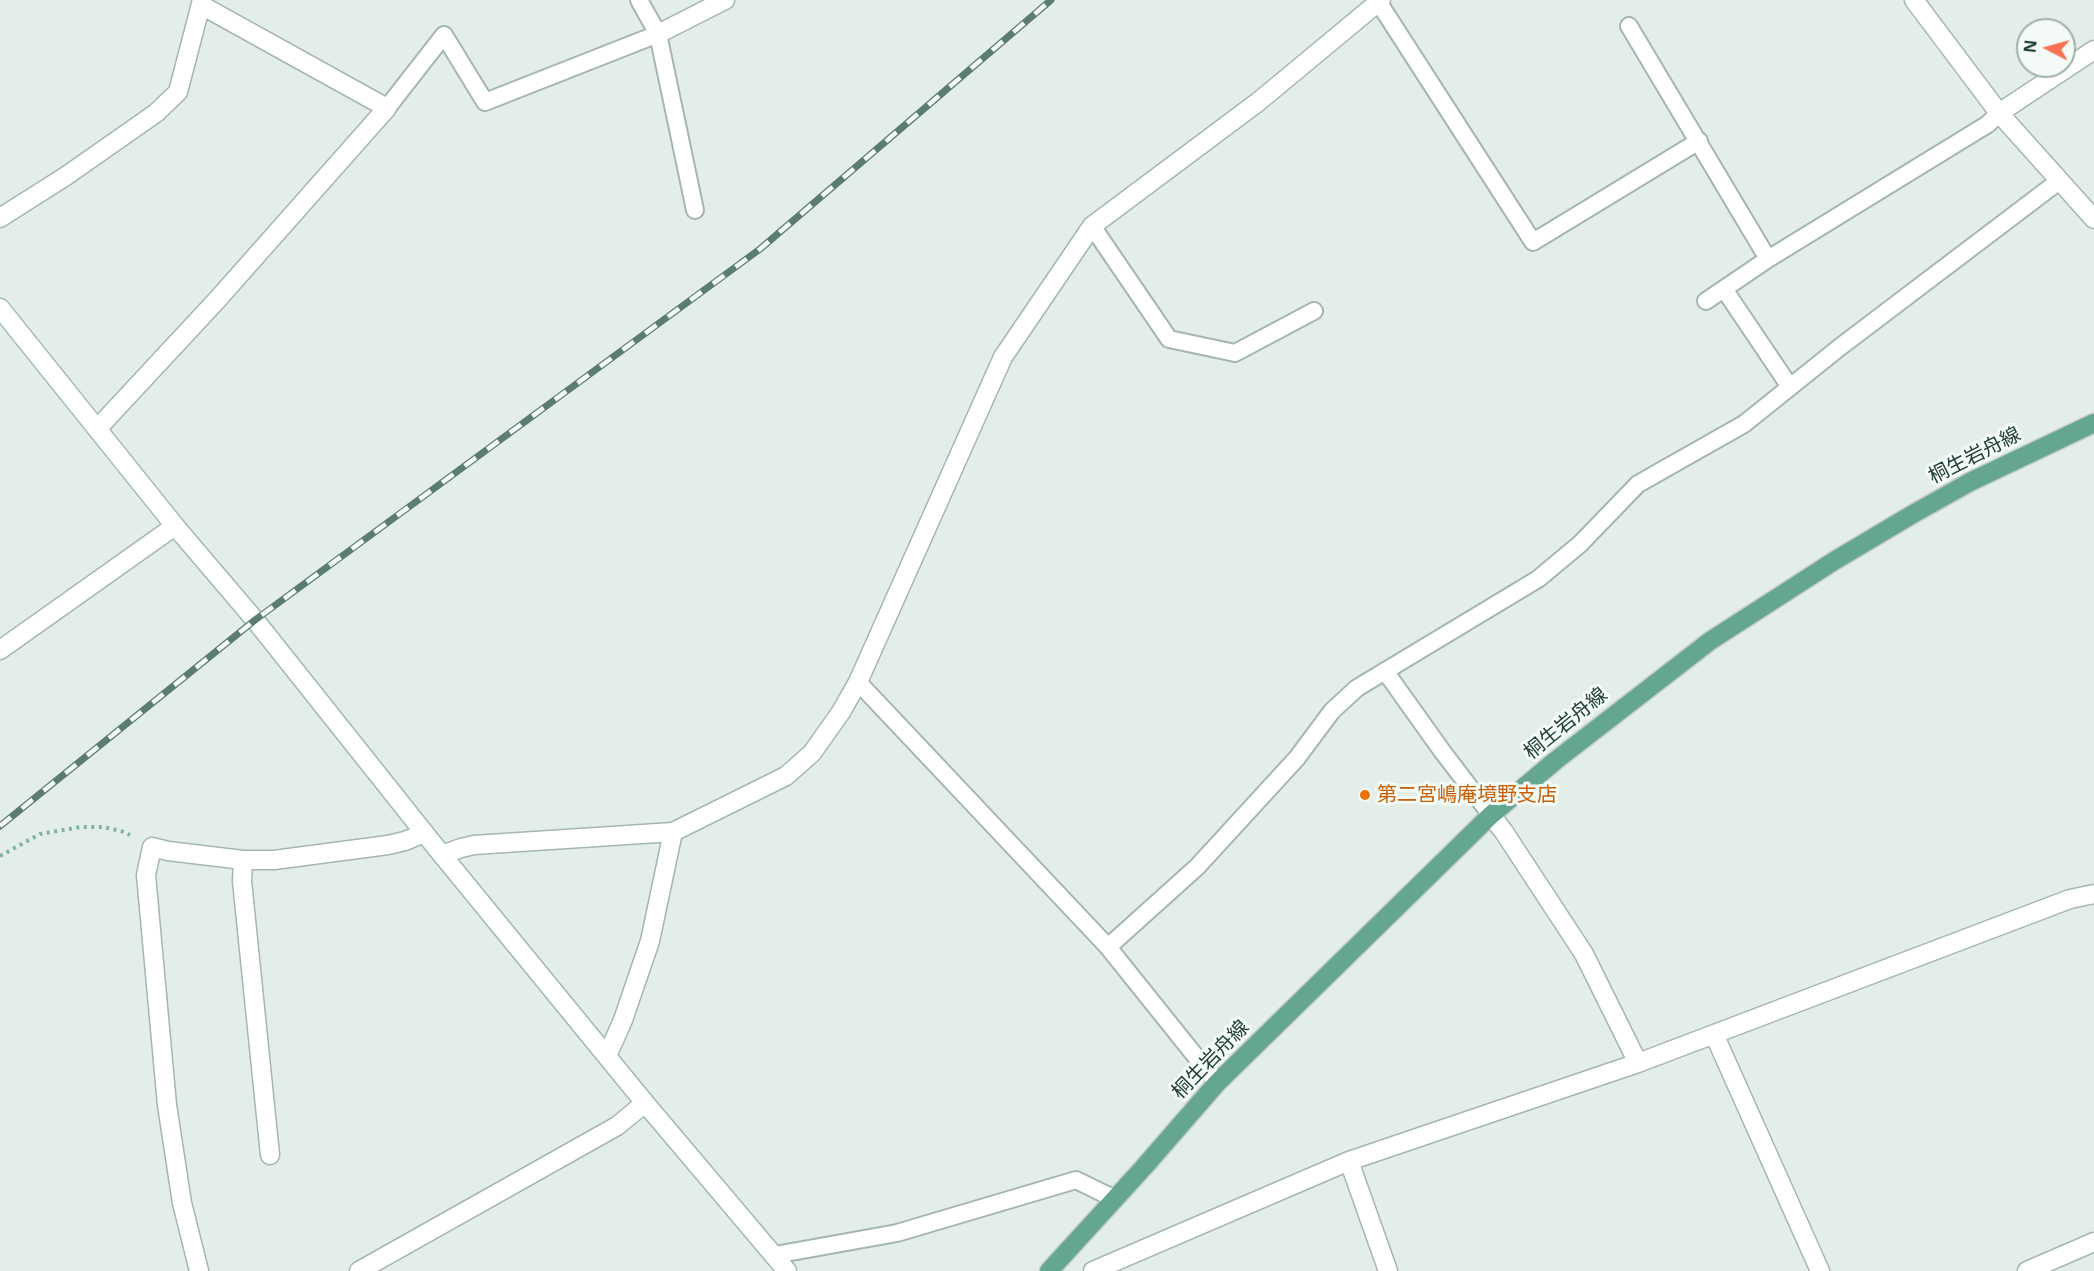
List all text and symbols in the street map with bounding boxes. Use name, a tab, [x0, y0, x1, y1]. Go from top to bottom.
north arrow	[2016, 18, 2076, 78]
text: N	[2018, 39, 2042, 54]
street label: 桐生岩舟線	[1925, 423, 2025, 489]
street label: 桐生岩舟線	[1520, 683, 1612, 765]
place label: 第二宮嶋庵境野支店	[1377, 783, 1557, 807]
marker: 第二宮嶋庵境野支店	[1358, 788, 1372, 802]
street label: 桐生岩舟線	[1168, 1016, 1254, 1104]

